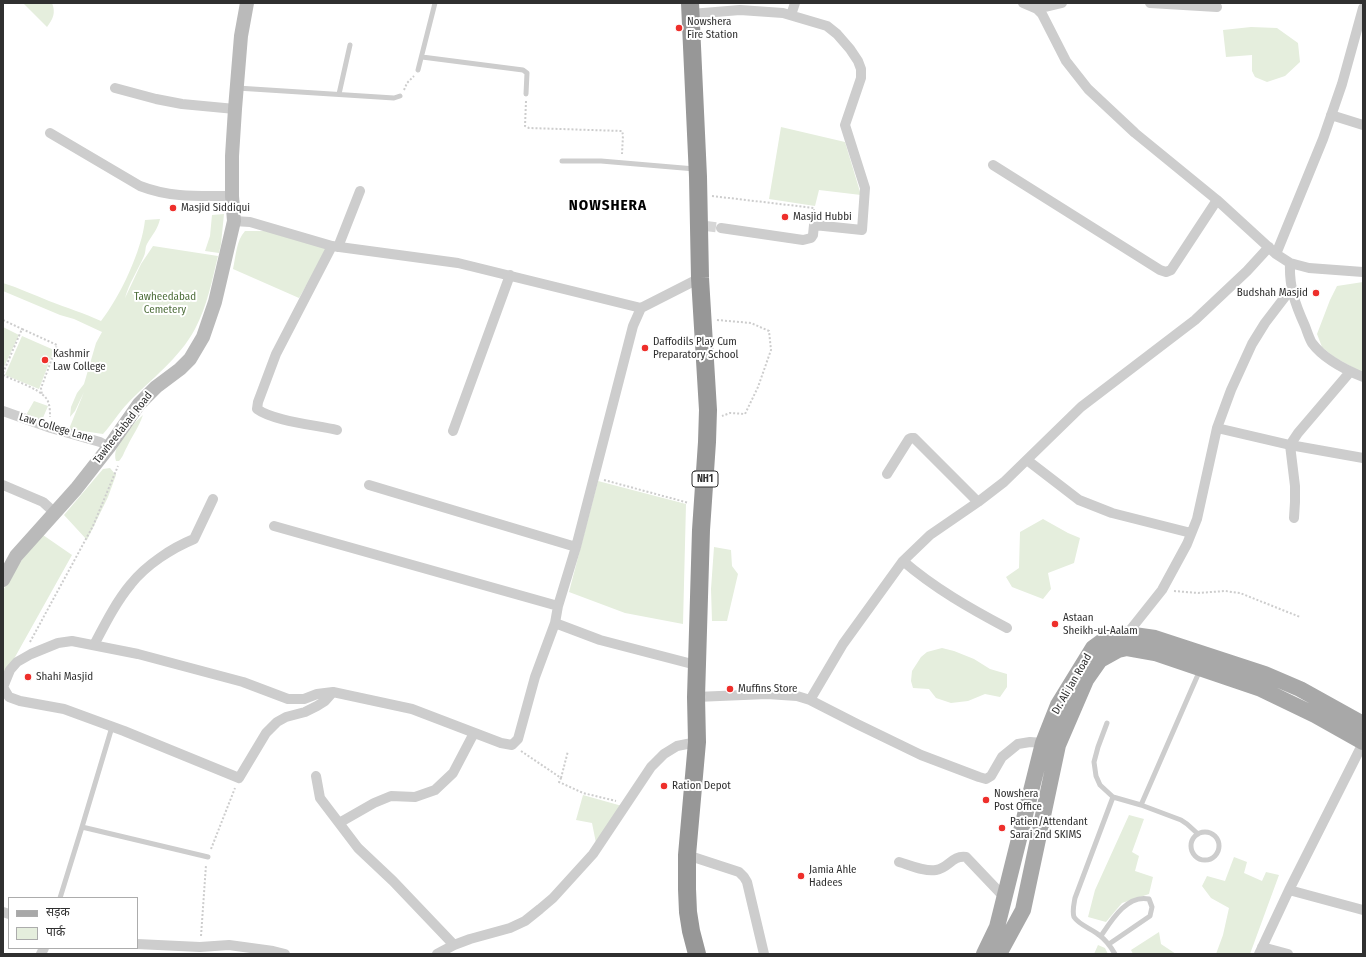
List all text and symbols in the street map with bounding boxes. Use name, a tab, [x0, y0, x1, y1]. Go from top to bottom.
place label: Nowshera Fire Station	[687, 15, 738, 41]
marker: Nowshera Fire Station	[674, 23, 684, 33]
district label: NOWSHERA	[569, 197, 647, 215]
place label: Masjid Siddiqui	[181, 201, 250, 215]
marker: Masjid Siddiqui	[168, 203, 178, 213]
place label: Masjid Hubbi	[793, 210, 852, 224]
marker: Masjid Hubbi	[780, 212, 790, 222]
place label: Budshah Masjid	[1237, 286, 1308, 300]
marker: Budshah Masjid	[1311, 288, 1321, 298]
park label: Tawheedabad Cemetery	[134, 290, 196, 316]
place label: Daffodils Play Cum Preparatory School	[653, 335, 739, 361]
marker: Daffodils Play Cum Preparatory School	[640, 343, 650, 353]
place label: Kashmir Law College	[53, 347, 106, 373]
marker: Kashmir Law College	[40, 355, 50, 365]
street label: Tawheedabad Road	[91, 389, 155, 467]
street label: Law College Lane	[17, 410, 95, 446]
road number: NH1	[692, 471, 718, 487]
place label: Astaan Sheikh-ul-Aalam	[1063, 611, 1138, 637]
marker: Astaan Sheikh-ul-Aalam	[1050, 619, 1060, 629]
street label: Dr. Ali Jan Road	[1049, 651, 1095, 717]
place label: Shahi Masjid	[36, 670, 93, 684]
marker: Shahi Masjid	[23, 672, 33, 682]
place label: Muffins Store	[738, 682, 797, 696]
marker: Muffins Store	[725, 684, 735, 694]
place label: Ration Depot	[672, 779, 731, 793]
marker: Ration Depot	[659, 781, 669, 791]
place label: Nowshera Post Office	[994, 787, 1042, 813]
marker: Nowshera Post Office	[981, 795, 991, 805]
place label: Patien/Attendant Sarai 2nd SKIMS	[1010, 815, 1088, 841]
marker: Patien/Attendant Sarai 2nd SKIMS	[997, 823, 1007, 833]
place label: Jamia Ahle Hadees	[809, 863, 856, 889]
marker: Jamia Ahle Hadees	[796, 871, 806, 881]
legend	[8, 897, 138, 949]
text: सड़क	[46, 905, 70, 919]
text: पार्क	[46, 925, 65, 939]

